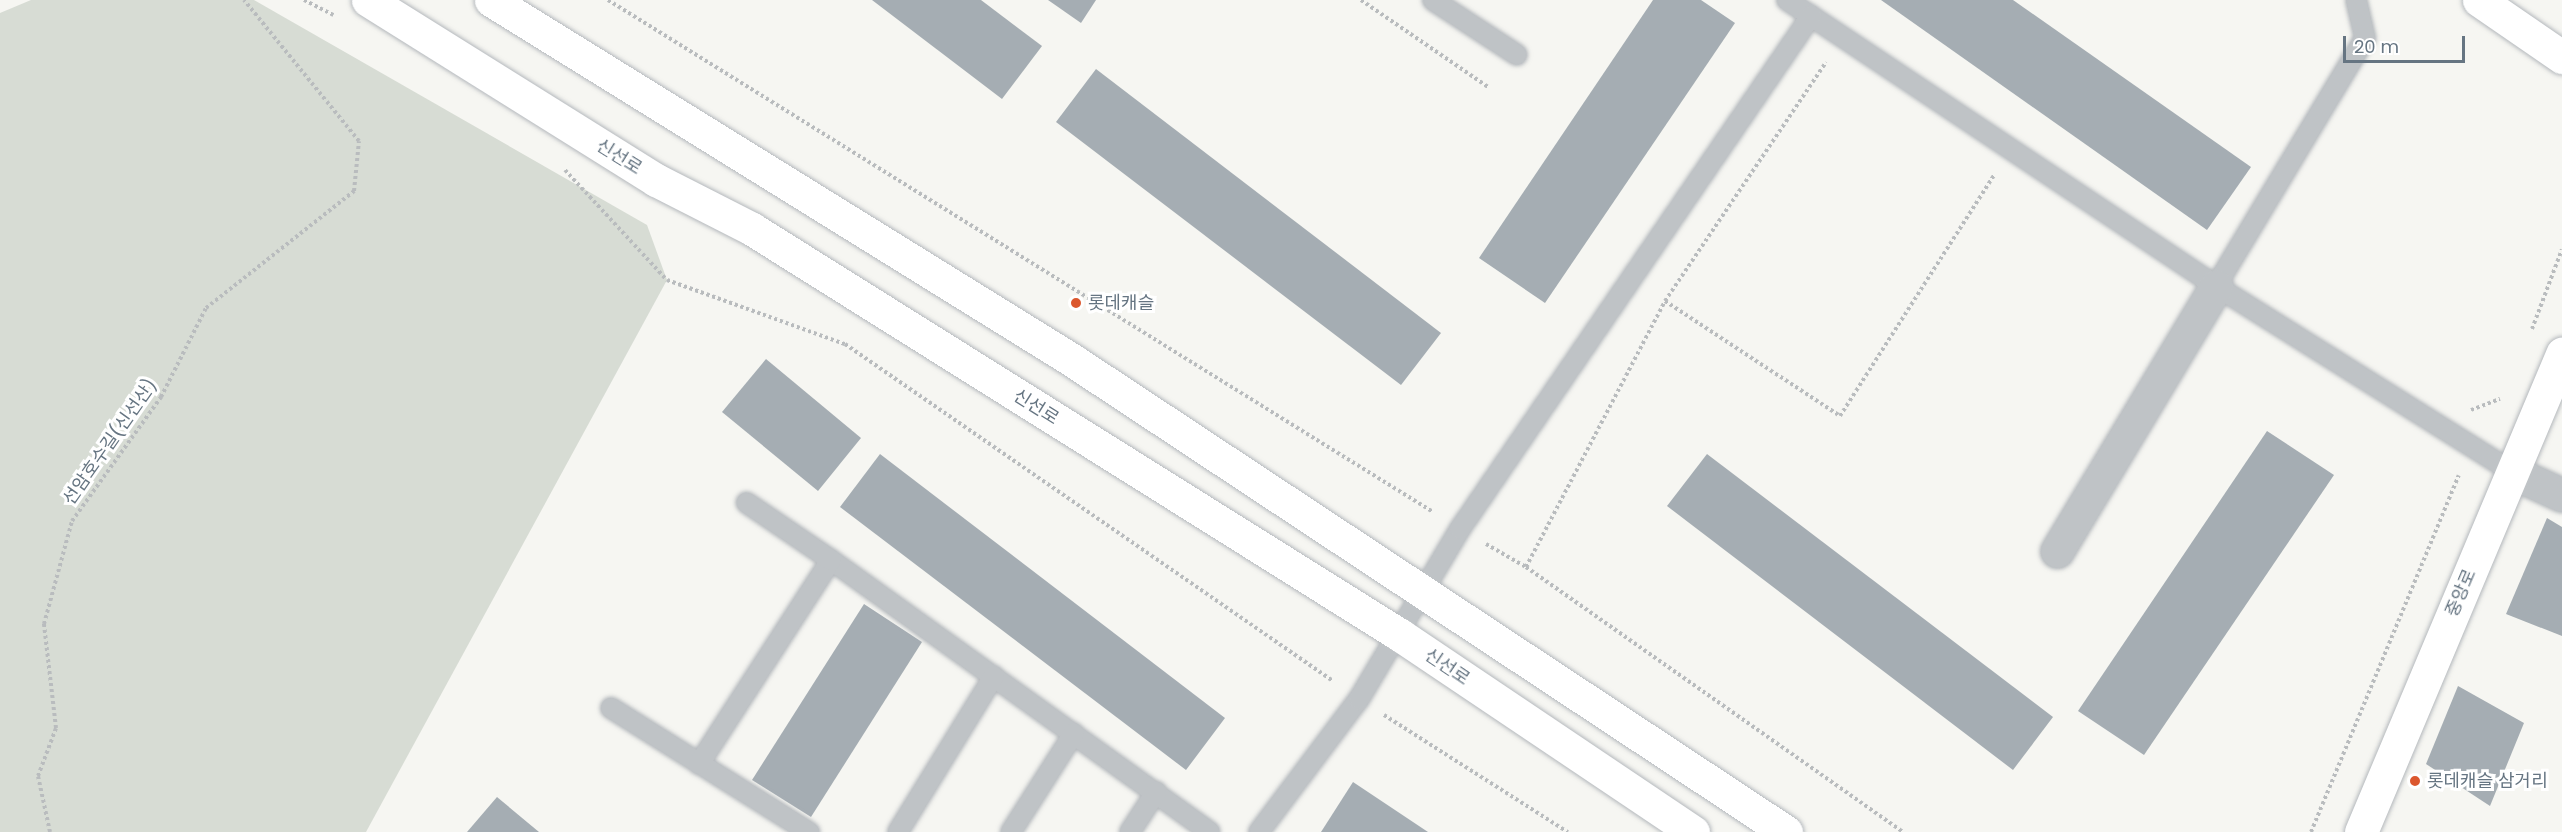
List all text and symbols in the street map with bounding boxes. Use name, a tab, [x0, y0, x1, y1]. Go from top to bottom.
scale bar	[2346, 24, 2468, 62]
text: 20 m	[2354, 34, 2399, 59]
street label: 신선로	[592, 135, 646, 179]
place label: 롯데캐슬	[1088, 292, 1154, 314]
marker: 롯데캐슬	[1069, 296, 1083, 310]
street label: 선암호수길(신선산)	[58, 375, 162, 509]
street label: 신선로	[1009, 385, 1063, 429]
street label: 중앙로	[2441, 566, 2481, 620]
street label: 신선로	[1420, 644, 1474, 690]
place label: 롯데캐슬 삼거리	[2427, 770, 2548, 792]
marker: 롯데캐슬 삼거리	[2408, 774, 2422, 788]

